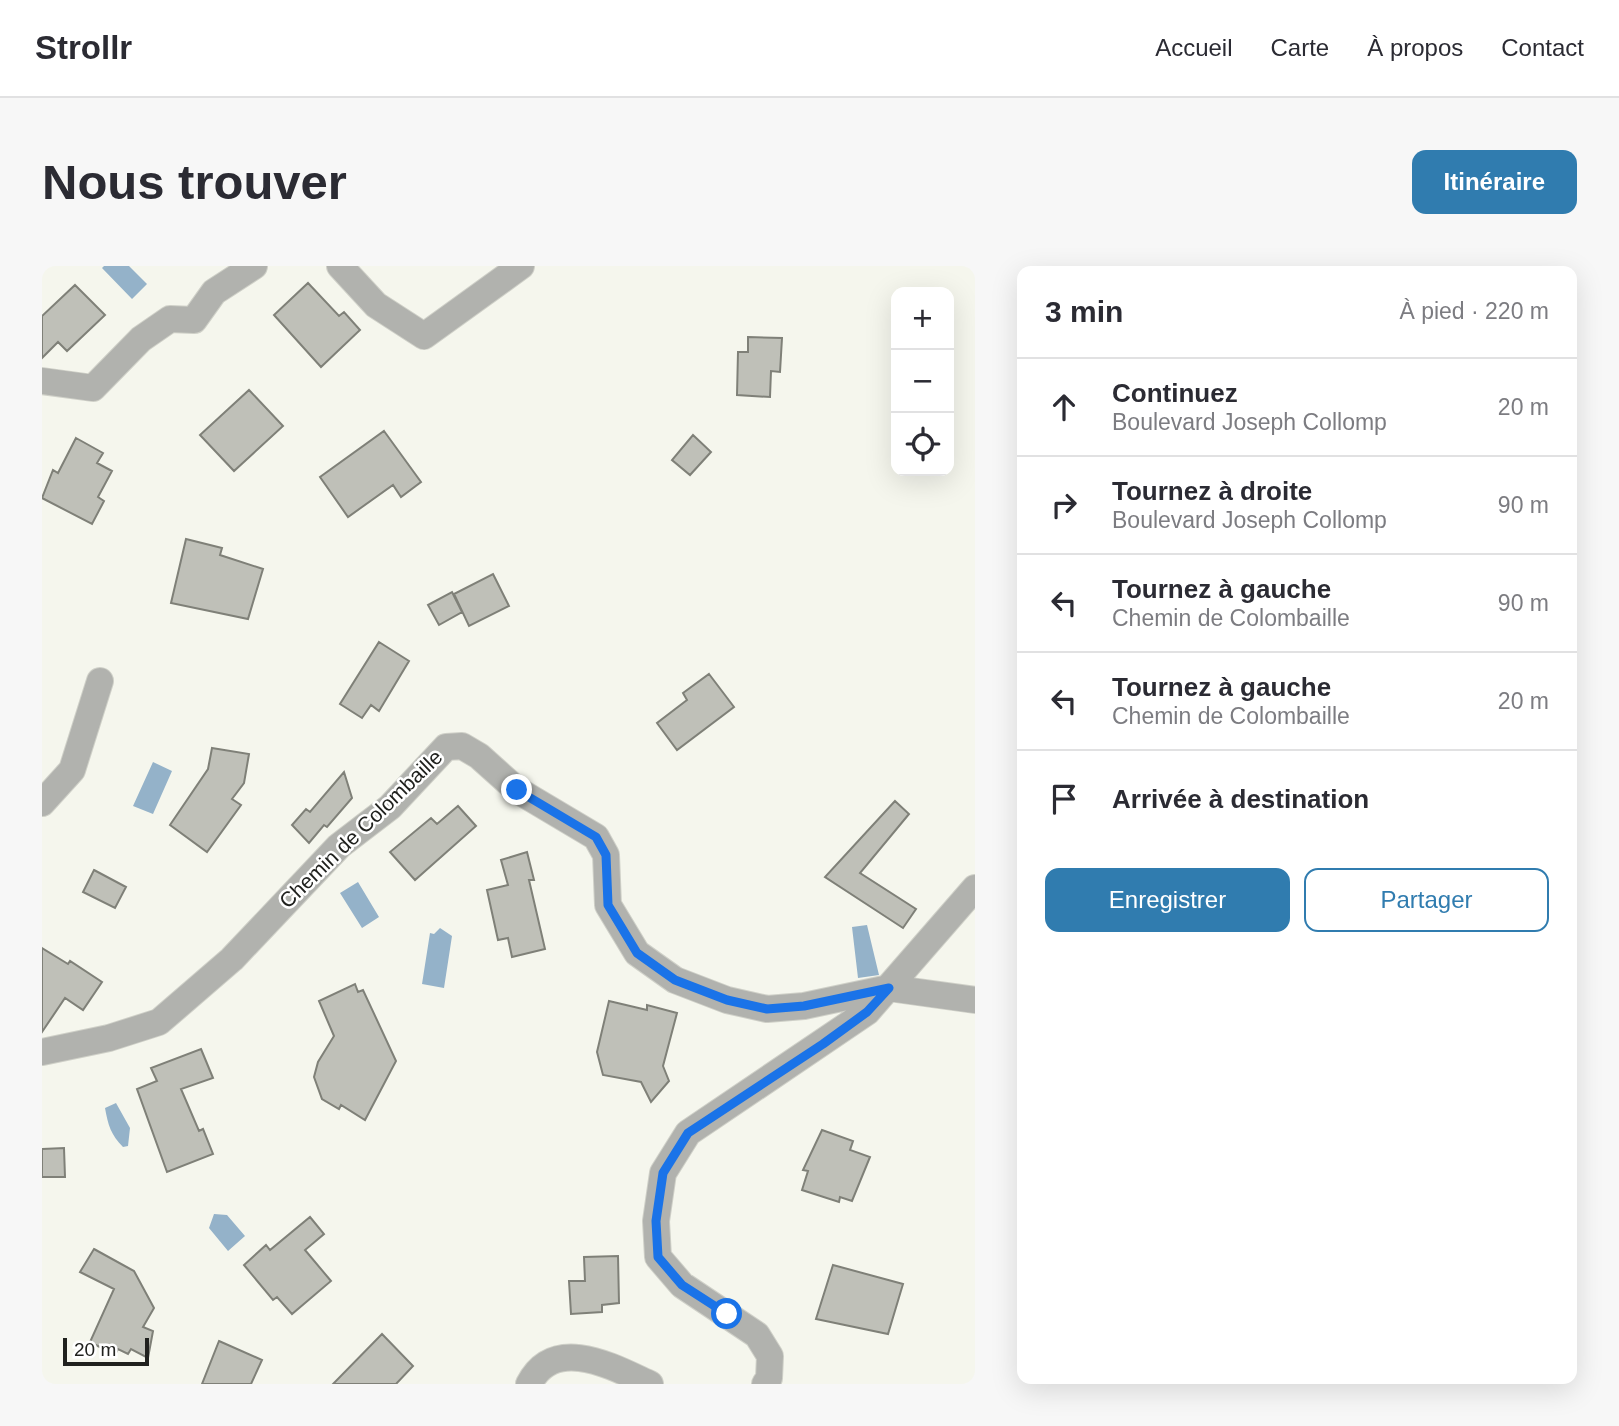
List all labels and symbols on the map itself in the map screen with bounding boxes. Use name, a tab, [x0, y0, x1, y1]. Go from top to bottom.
street label: Chemin de Colombaille	[275, 745, 447, 912]
route end	[501, 774, 532, 805]
route start	[711, 1298, 742, 1329]
scale bar	[63, 1335, 149, 1367]

